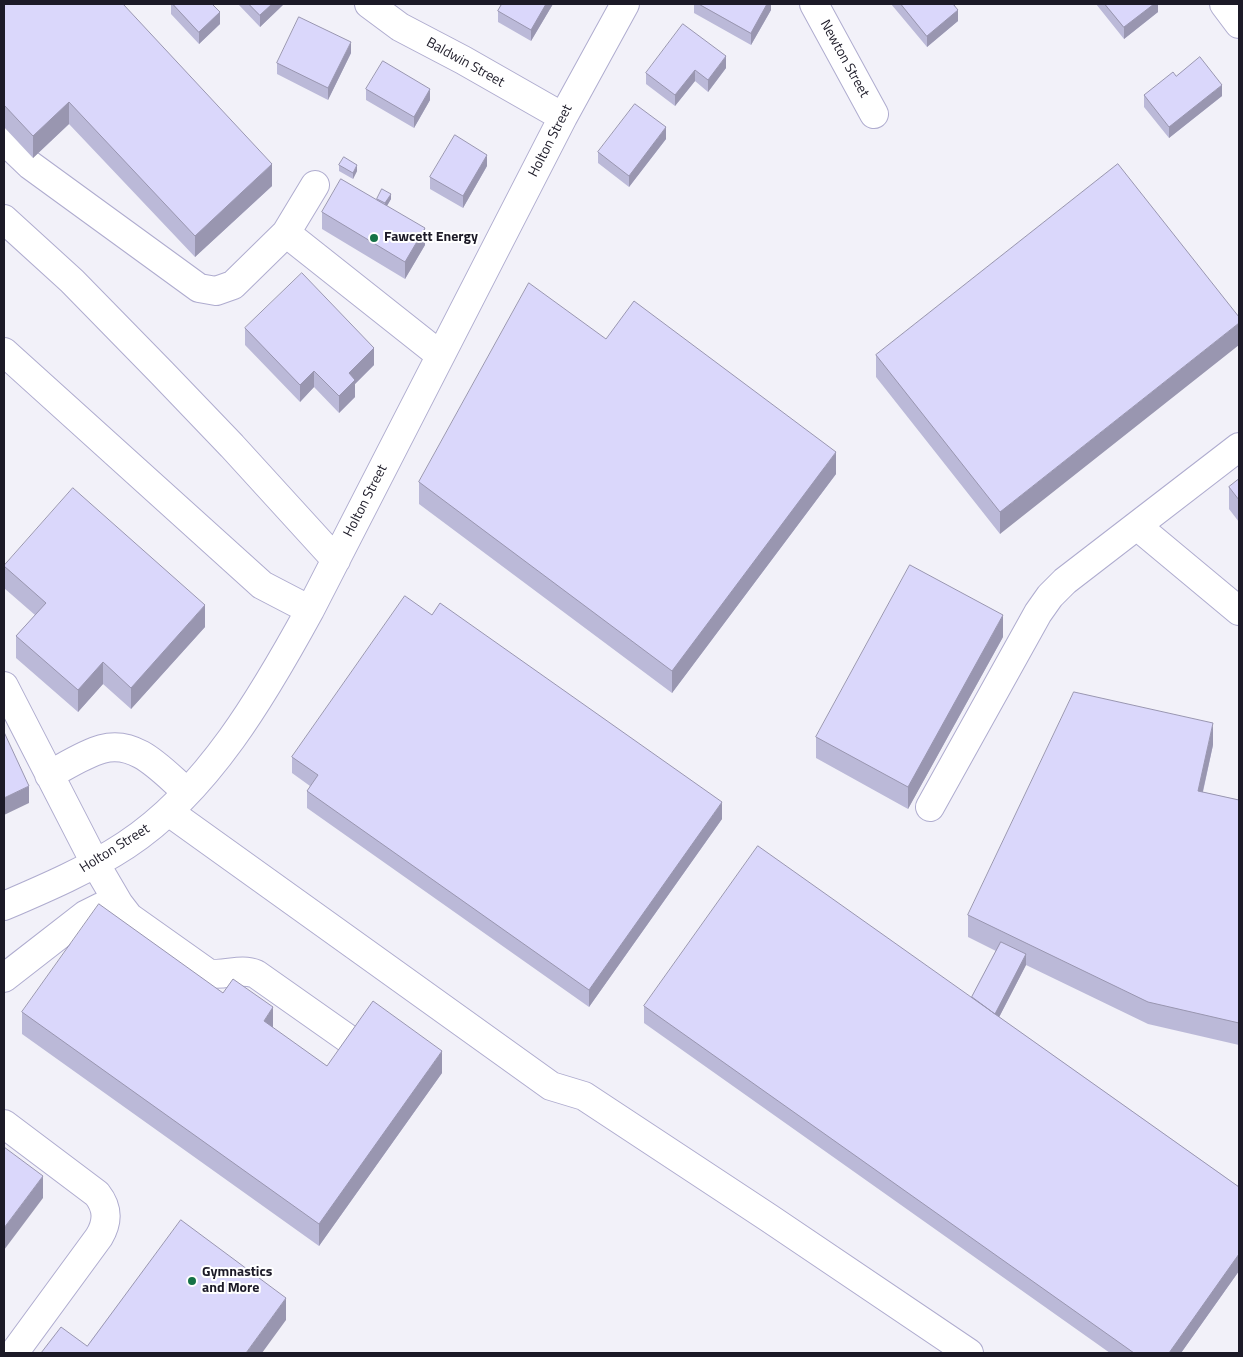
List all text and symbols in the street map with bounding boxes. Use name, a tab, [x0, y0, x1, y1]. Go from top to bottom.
street label: Newton Street	[816, 17, 872, 101]
street label: Baldwin Street	[423, 35, 507, 91]
street label: Holton Street	[526, 102, 576, 180]
place label: Fawcett Energy	[384, 230, 478, 246]
marker: Fawcett Energy	[368, 232, 380, 244]
street label: Holton Street	[341, 462, 391, 540]
street label: Holton Street	[77, 821, 153, 877]
place label: Gymnastics and More	[202, 1265, 272, 1298]
marker: Gymnastics and More	[186, 1275, 198, 1287]

